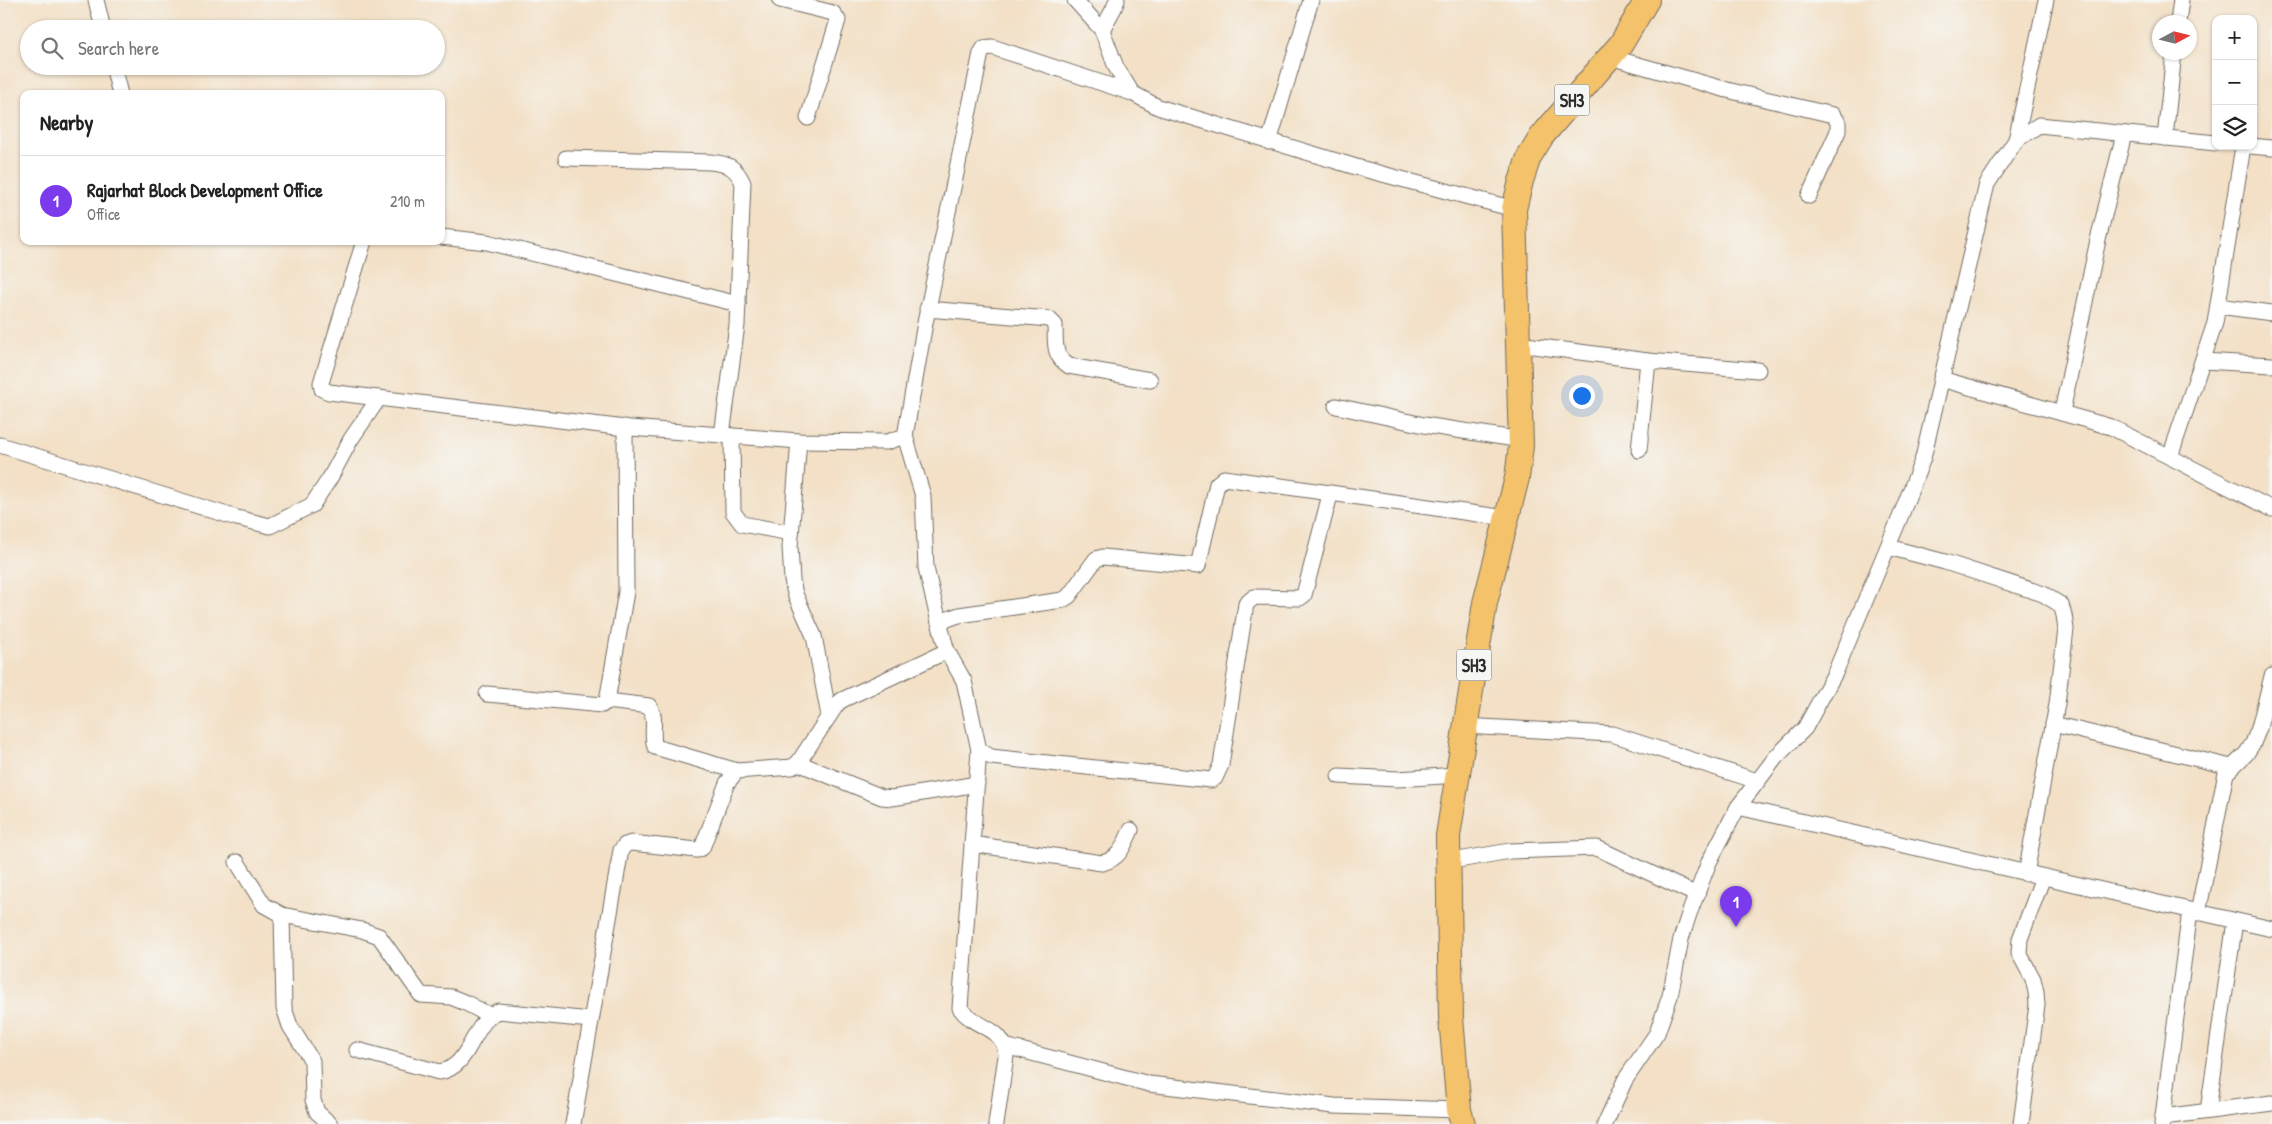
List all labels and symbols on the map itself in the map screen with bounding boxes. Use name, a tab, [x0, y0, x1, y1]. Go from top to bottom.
north arrow	[2152, 15, 2197, 60]
road number: SH3	[1554, 84, 1590, 116]
your location	[1569, 383, 1595, 409]
road number: SH3	[1456, 650, 1492, 680]
pin: 1	[1720, 886, 1752, 927]

